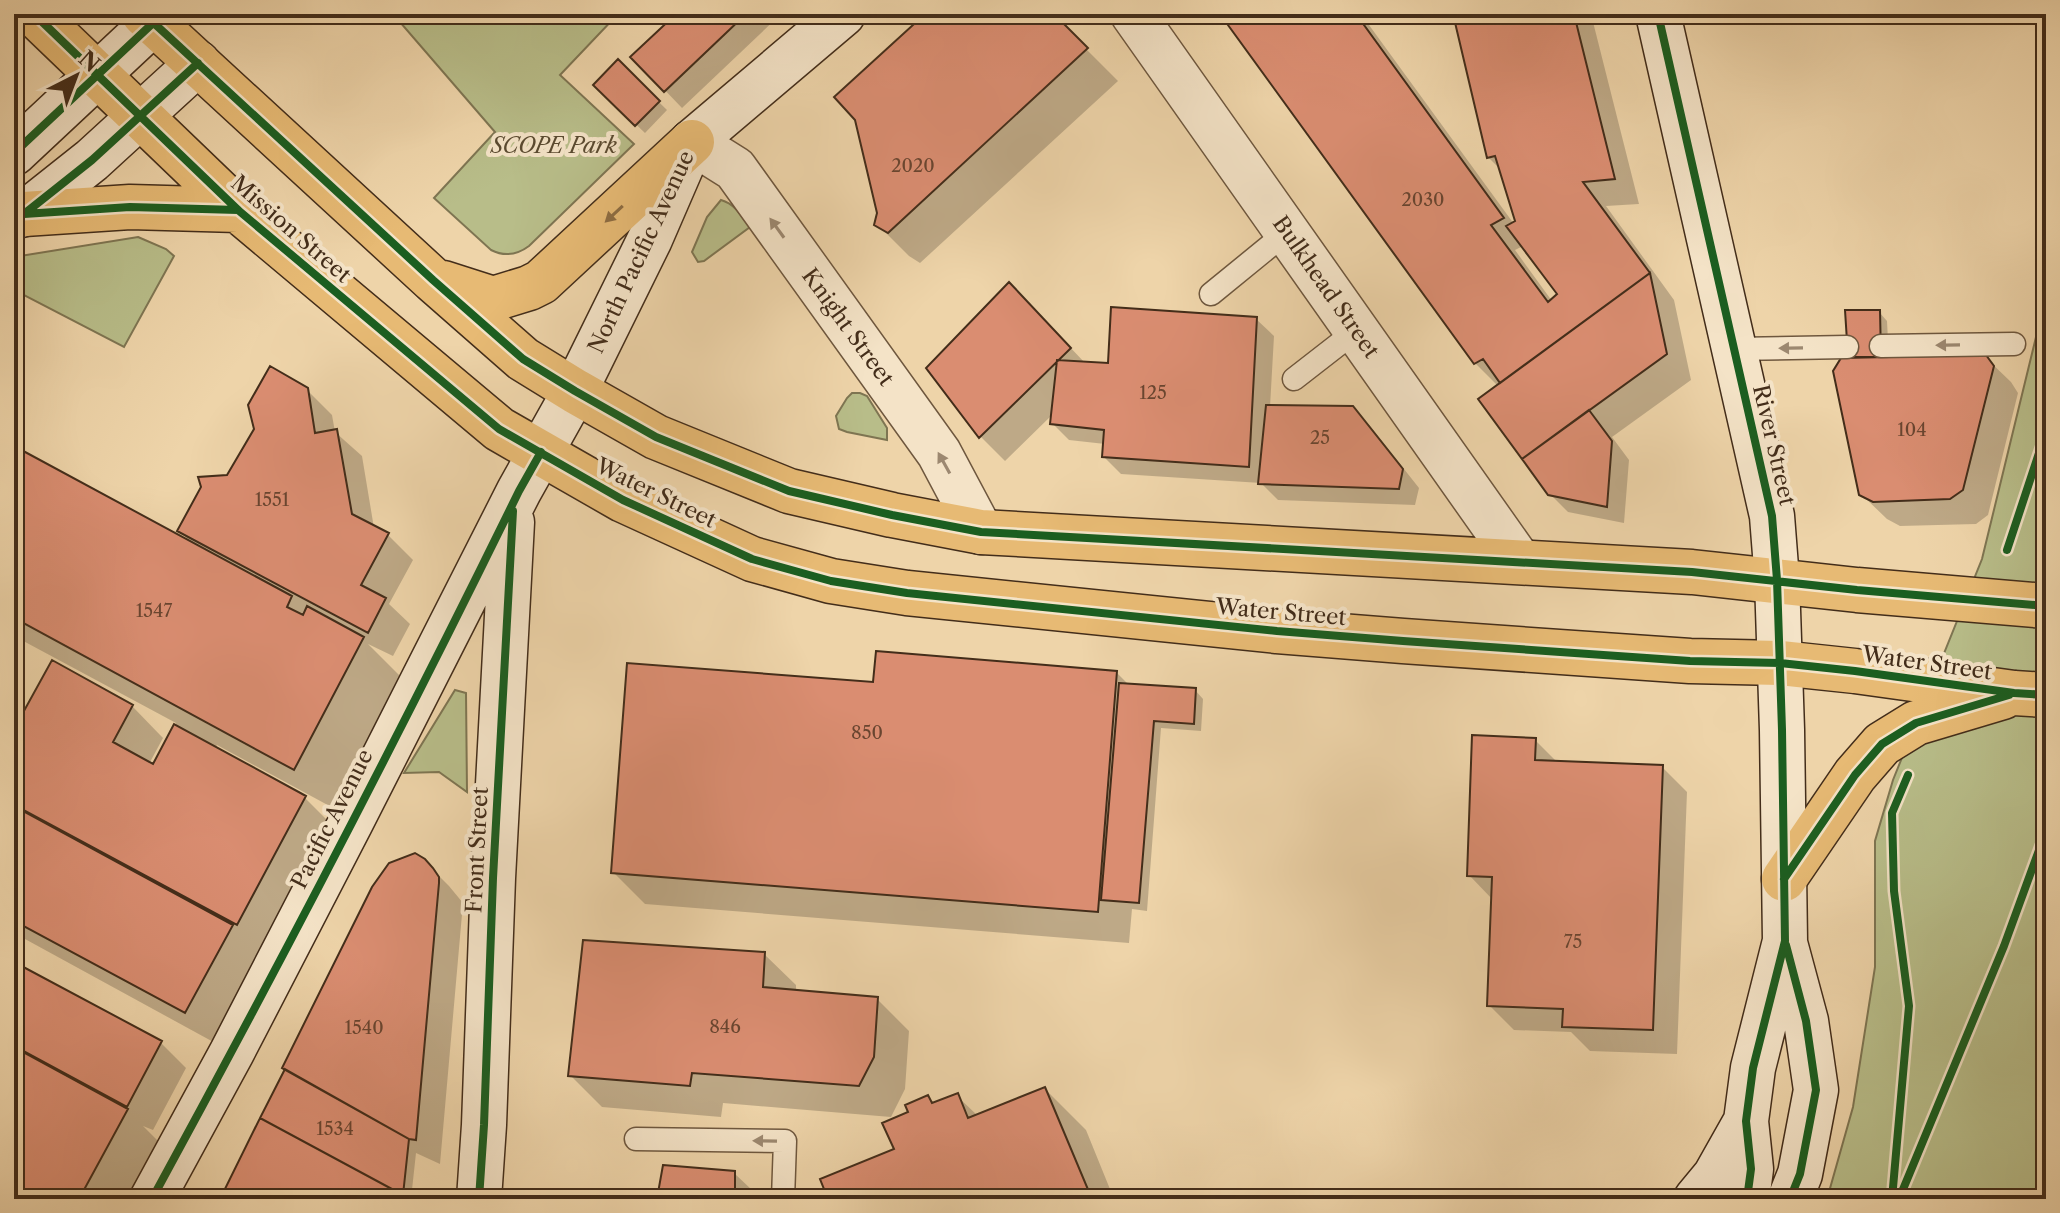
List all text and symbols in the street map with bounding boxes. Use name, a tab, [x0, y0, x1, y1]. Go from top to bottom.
north arrow	[36, 36, 116, 116]
text: N	[73, 45, 105, 78]
park label: SCOPE Park	[489, 132, 617, 159]
street label: North Pacific Avenue	[582, 146, 700, 358]
house number: 2020	[891, 155, 935, 177]
street label: Mission Street	[225, 170, 357, 289]
house number: 2030	[1401, 189, 1445, 211]
one-way arrow	[605, 205, 624, 223]
street label: Bulkhead Street	[1267, 211, 1385, 364]
one-way arrow	[770, 218, 786, 239]
street label: Knight Street	[796, 263, 900, 391]
one-way arrow	[1935, 339, 1960, 352]
one-way arrow	[1778, 342, 1803, 354]
house number: 125	[1139, 382, 1167, 404]
street label: River Street	[1747, 382, 1801, 508]
house number: 104	[1897, 419, 1927, 441]
house number: 25	[1310, 427, 1330, 449]
street label: Water Street	[590, 452, 721, 534]
one-way arrow	[937, 452, 951, 474]
house number: 1551	[255, 489, 290, 511]
street label: Water Street	[1214, 593, 1348, 631]
house number: 1547	[136, 600, 172, 622]
street label: Water Street	[1859, 640, 1994, 686]
house number: 850	[851, 722, 883, 744]
street label: Pacific Avenue	[285, 745, 379, 893]
street label: Front Street	[460, 786, 494, 914]
house number: 75	[1564, 931, 1582, 953]
house number: 846	[709, 1016, 741, 1038]
house number: 1540	[344, 1017, 384, 1039]
house number: 1534	[316, 1118, 354, 1140]
one-way arrow	[752, 1134, 777, 1147]

